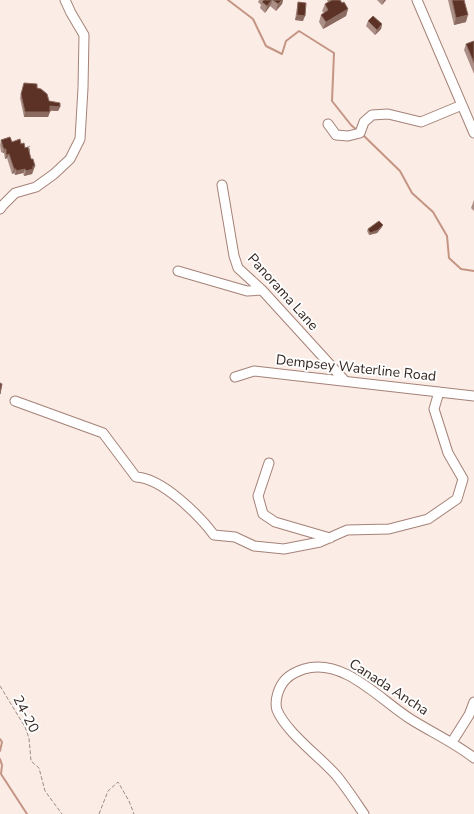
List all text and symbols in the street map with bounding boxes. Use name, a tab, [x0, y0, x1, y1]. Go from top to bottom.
street label: Panorama Lane	[243, 249, 323, 335]
street label: Dempsey Waterline Road	[275, 350, 437, 386]
street label: Canada Ancha	[346, 654, 432, 720]
street label: 24-20	[9, 692, 43, 736]

